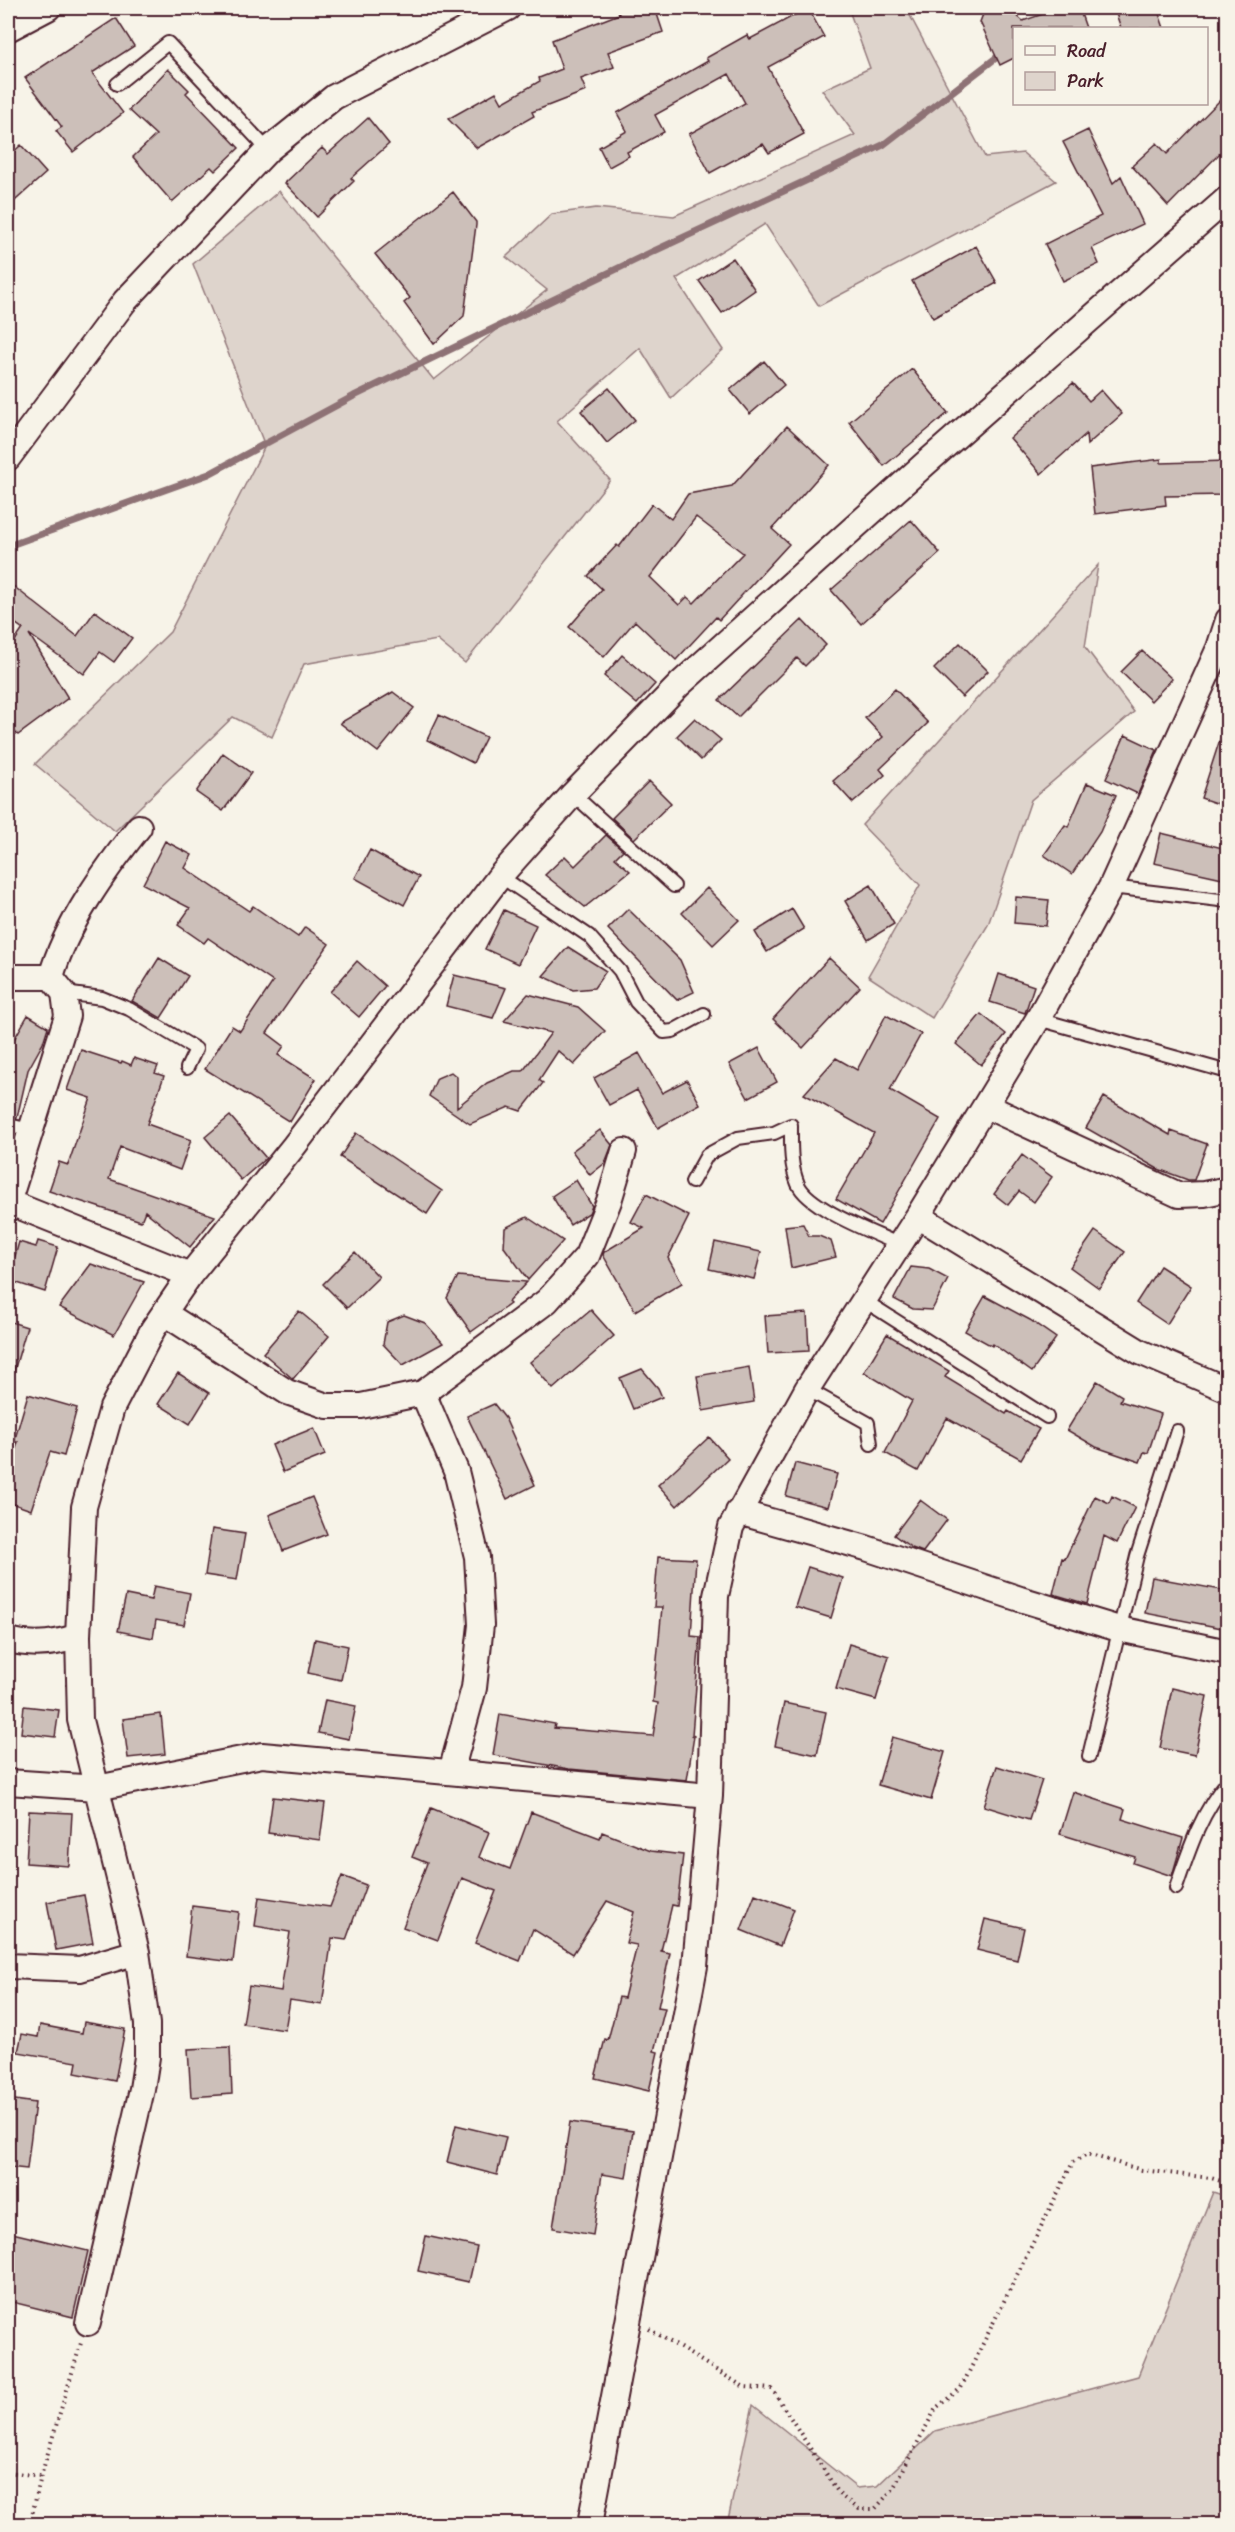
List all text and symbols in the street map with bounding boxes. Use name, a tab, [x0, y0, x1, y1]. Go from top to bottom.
legend	[1013, 27, 1208, 105]
text: Road	[1067, 35, 1107, 67]
text: Park	[1067, 65, 1104, 97]

